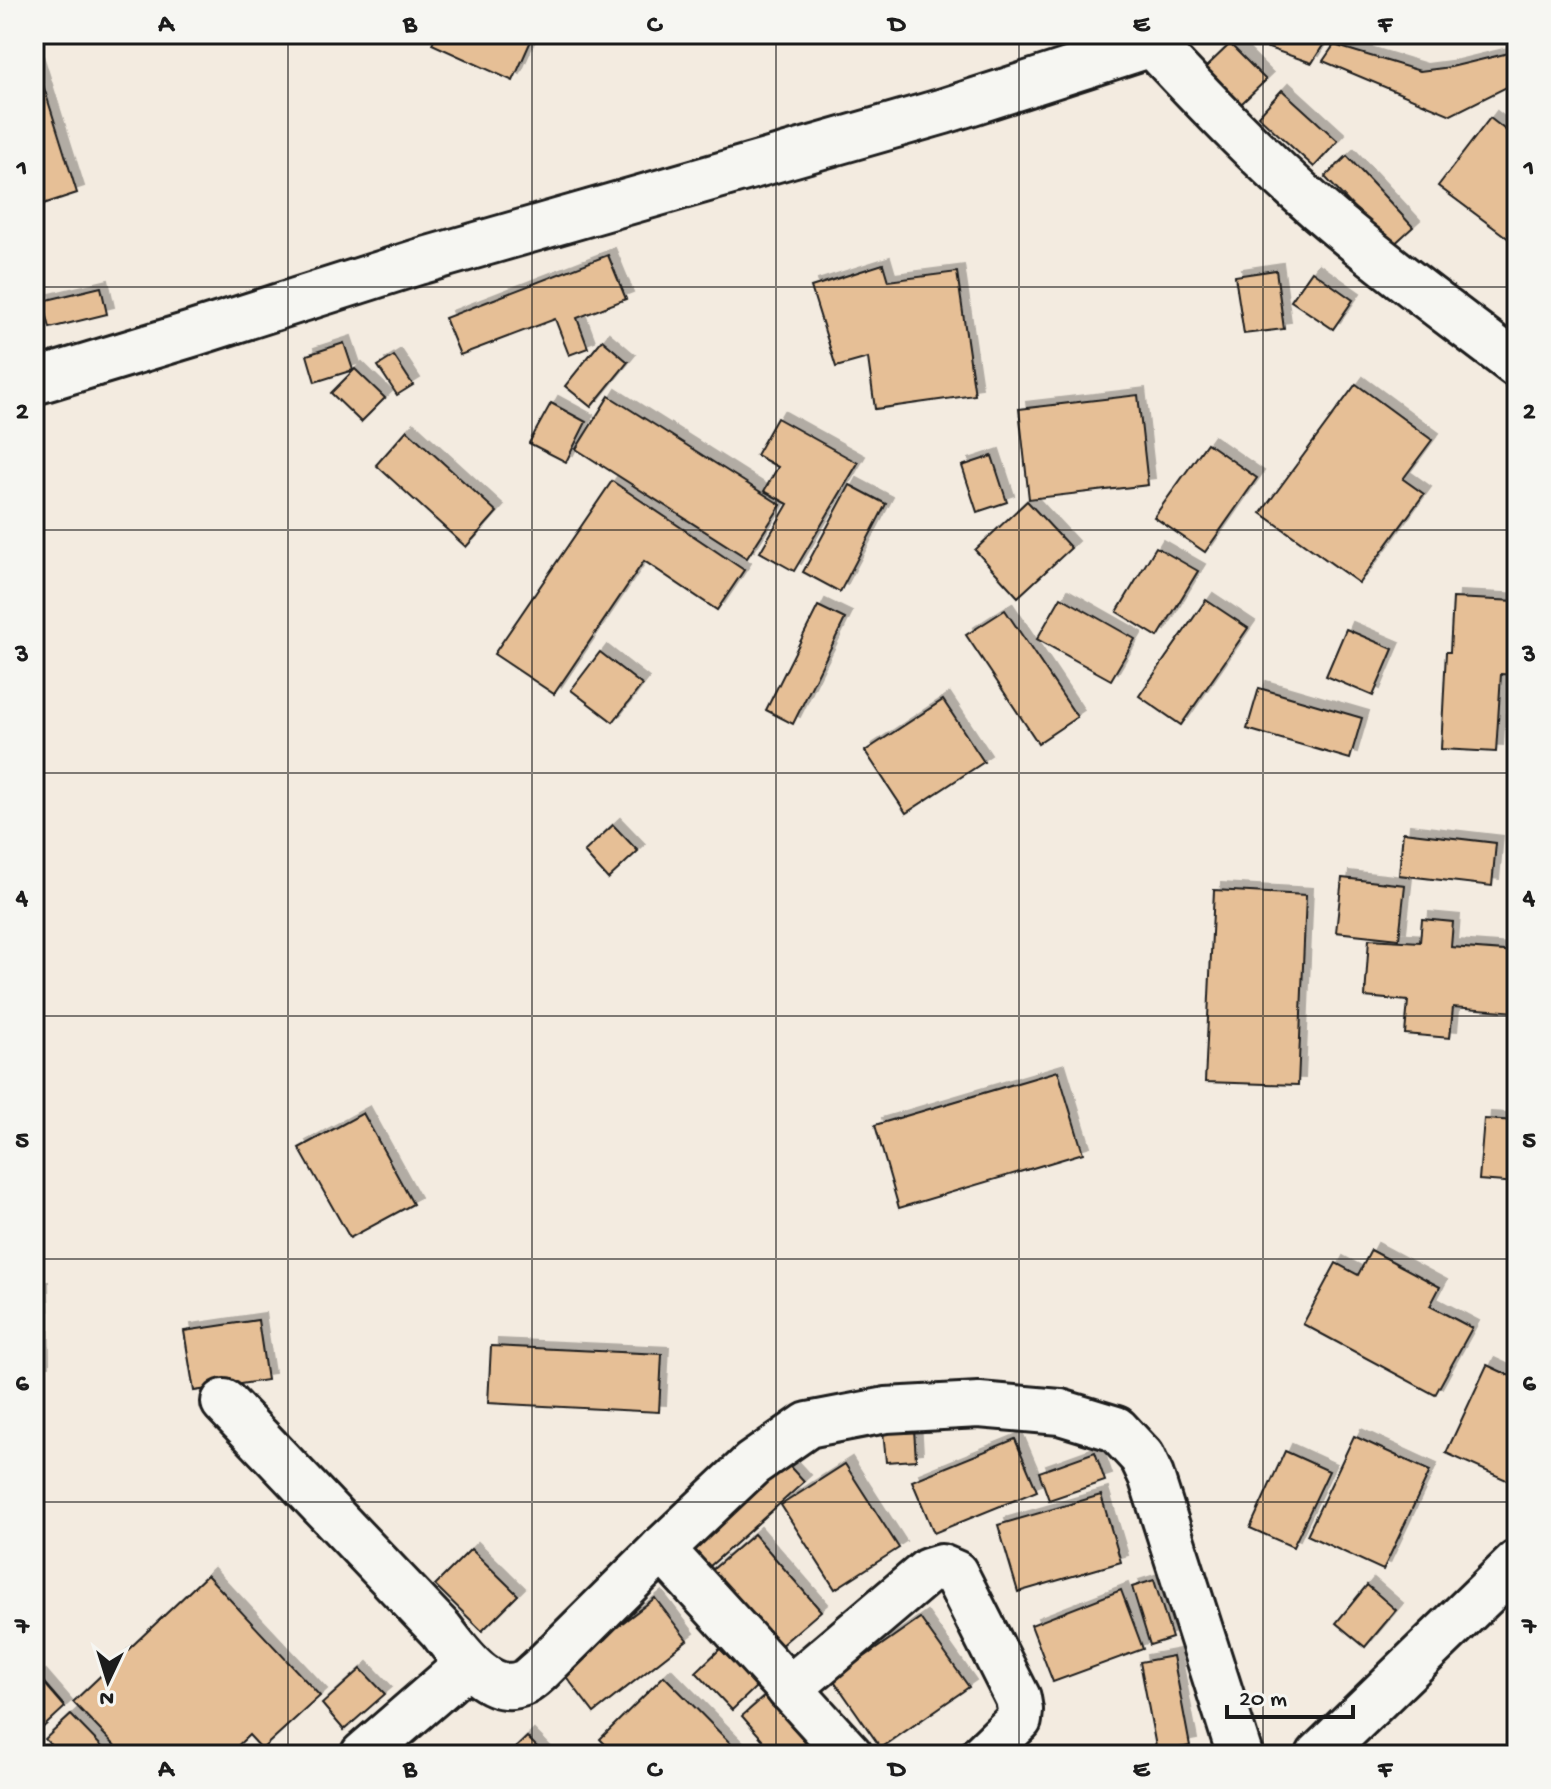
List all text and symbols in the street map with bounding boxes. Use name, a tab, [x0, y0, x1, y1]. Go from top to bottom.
text: A	[157, 11, 175, 42]
text: B	[402, 11, 418, 42]
text: C	[647, 11, 664, 42]
text: D	[887, 11, 907, 42]
text: E	[1133, 11, 1151, 42]
text: F	[1377, 11, 1393, 42]
text: 1	[16, 155, 27, 186]
text: 1	[1523, 155, 1534, 186]
text: 2	[16, 398, 29, 429]
text: 2	[1523, 398, 1536, 429]
text: 3	[14, 641, 29, 672]
text: 3	[1521, 641, 1536, 672]
text: 4	[15, 884, 29, 915]
text: 4	[1522, 884, 1536, 915]
text: 5	[15, 1127, 29, 1158]
text: 5	[1522, 1127, 1536, 1158]
text: 6	[15, 1370, 29, 1401]
text: 6	[1522, 1370, 1536, 1401]
text: 7	[13, 1613, 30, 1644]
text: 7	[1520, 1613, 1537, 1644]
north arrow	[68, 1641, 148, 1721]
scale bar	[1227, 1669, 1353, 1719]
text: N	[99, 1683, 115, 1710]
text: 20 m	[1239, 1686, 1287, 1715]
text: A	[157, 1756, 175, 1787]
text: B	[402, 1756, 418, 1787]
text: C	[647, 1756, 664, 1787]
text: D	[887, 1756, 907, 1787]
text: E	[1133, 1756, 1151, 1787]
text: F	[1377, 1756, 1393, 1787]

